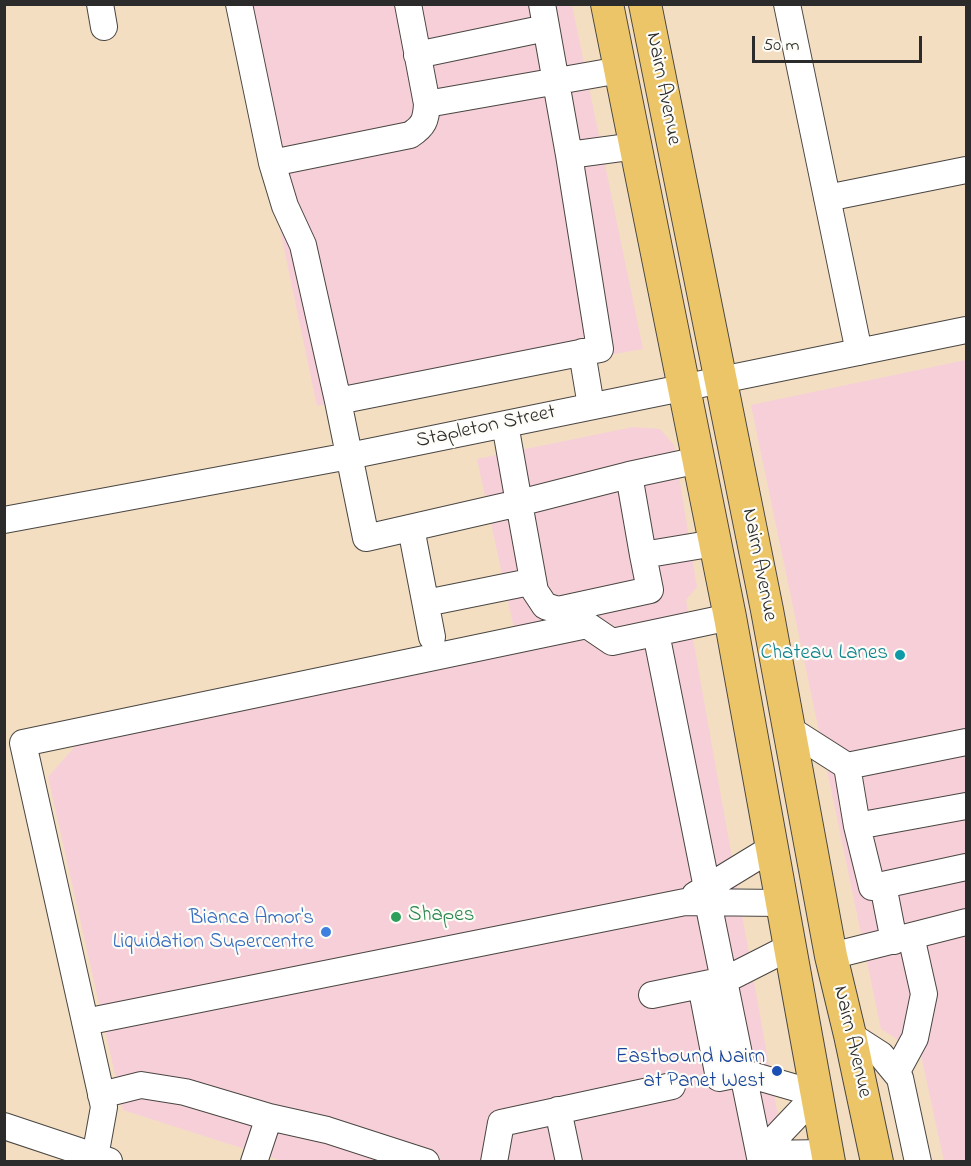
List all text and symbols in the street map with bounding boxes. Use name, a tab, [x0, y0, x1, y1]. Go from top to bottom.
scale bar	[755, 24, 924, 62]
street label: Nairn Avenue	[639, 31, 685, 147]
text: 50 m	[763, 33, 800, 59]
street label: Stapleton Street	[414, 401, 558, 455]
street label: Nairn Avenue	[735, 507, 781, 623]
place label: Chateau Lanes	[761, 642, 888, 668]
marker: Chateau Lanes	[893, 648, 907, 662]
place label: Shapes	[408, 904, 474, 930]
place label: Bianca Amor's Liquidation Supercentre	[113, 907, 314, 957]
marker: Shapes	[389, 910, 403, 924]
marker: Bianca Amor's Liquidation Supercentre	[319, 925, 333, 939]
street label: Nairn Avenue	[826, 984, 876, 1100]
place label: Eastbound Nairn at Panet West	[616, 1046, 765, 1096]
marker: Eastbound Nairn at Panet West	[770, 1064, 784, 1078]

